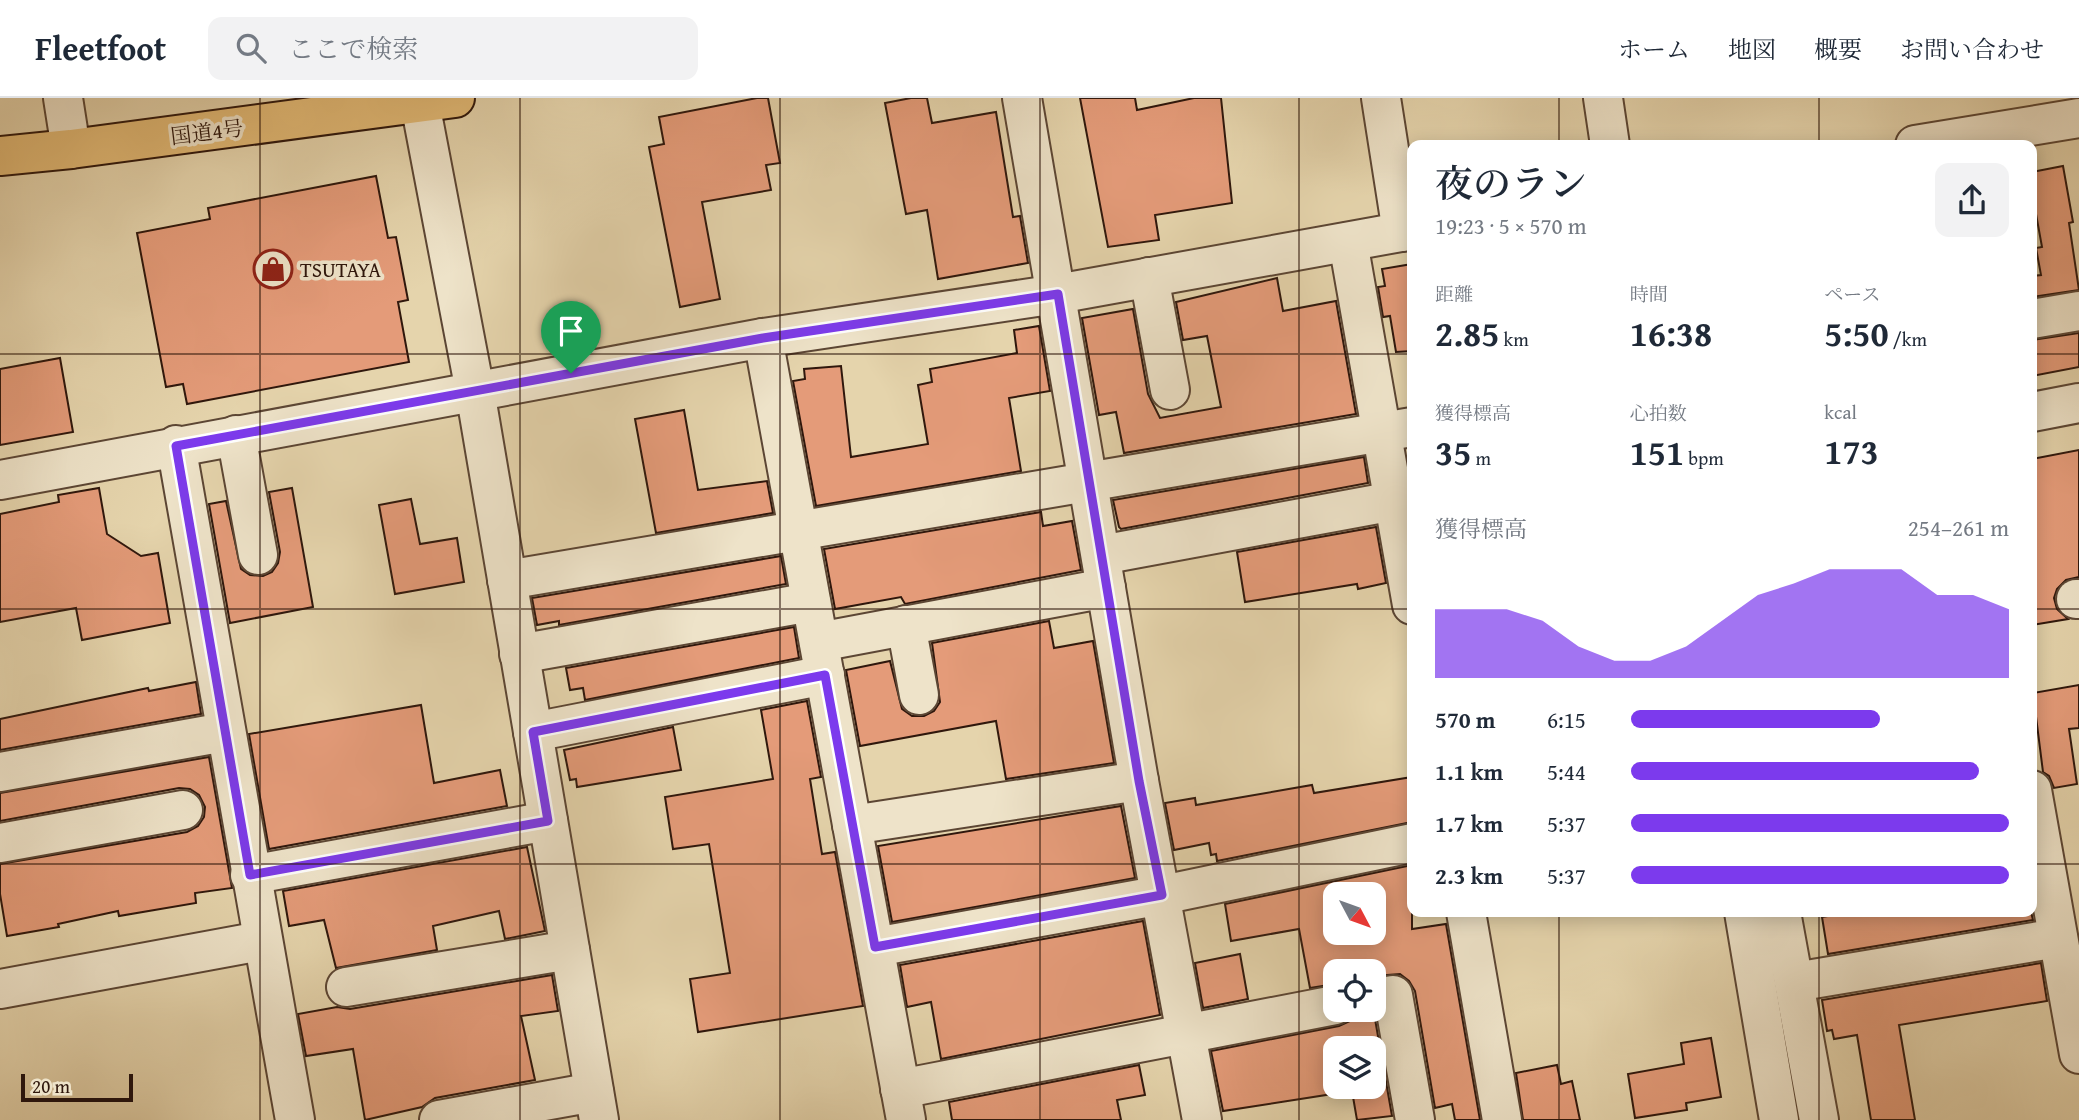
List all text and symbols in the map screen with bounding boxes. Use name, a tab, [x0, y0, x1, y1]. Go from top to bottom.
search box	[208, 17, 698, 80]
text: Fleetfoot	[35, 24, 166, 72]
icon: search	[232, 29, 270, 67]
text: ここで検索	[288, 29, 418, 68]
text: ホーム	[1618, 32, 1690, 67]
text: 地図	[1728, 32, 1776, 67]
text: 概要	[1814, 32, 1862, 67]
text: お問い合わせ	[1900, 32, 2044, 67]
street label: 国道4号	[169, 112, 245, 152]
text: 夜のラン	[1435, 155, 1587, 211]
button: share	[1935, 163, 2009, 237]
text: 19:23 · 5 × 570 m	[1435, 209, 1587, 242]
shop icon: TSUTAYA	[252, 248, 294, 290]
place label: TSUTAYA	[300, 254, 381, 285]
text: 距離	[1435, 280, 1473, 308]
text: 時間	[1630, 280, 1668, 308]
text: ペース	[1824, 280, 1880, 308]
pin	[541, 301, 601, 373]
text: 2.85	[1435, 308, 1499, 359]
text: 16:38	[1630, 308, 1712, 359]
text: 5:50	[1824, 308, 1889, 359]
icon: arrive	[552, 312, 590, 350]
text: km	[1499, 325, 1529, 353]
text: /km	[1889, 325, 1927, 353]
text: kcal	[1824, 398, 1857, 426]
text: 獲得標高	[1435, 399, 1511, 427]
text: 心拍数	[1630, 399, 1687, 427]
text: 173	[1824, 426, 1879, 477]
text: 35	[1435, 427, 1471, 478]
text: 151	[1630, 427, 1684, 478]
text: m	[1471, 444, 1491, 472]
text: bpm	[1684, 444, 1724, 472]
text: 254–261 m	[1908, 511, 2009, 544]
text: 獲得標高	[1435, 512, 1527, 545]
text: 570 m	[1435, 703, 1496, 736]
text: 6:15	[1547, 703, 1586, 736]
text: 1.1 km	[1435, 755, 1503, 788]
text: 5:44	[1547, 755, 1586, 788]
text: 1.7 km	[1435, 807, 1503, 840]
text: 5:37	[1547, 807, 1586, 840]
text: 2.3 km	[1435, 859, 1503, 892]
text: 5:37	[1547, 859, 1586, 892]
north arrow	[1323, 882, 1386, 945]
map controls	[1323, 882, 1386, 1099]
button: locate	[1323, 959, 1386, 1022]
button: layers	[1323, 1036, 1386, 1099]
scale bar	[21, 1071, 133, 1103]
text: 20 m	[32, 1072, 70, 1100]

